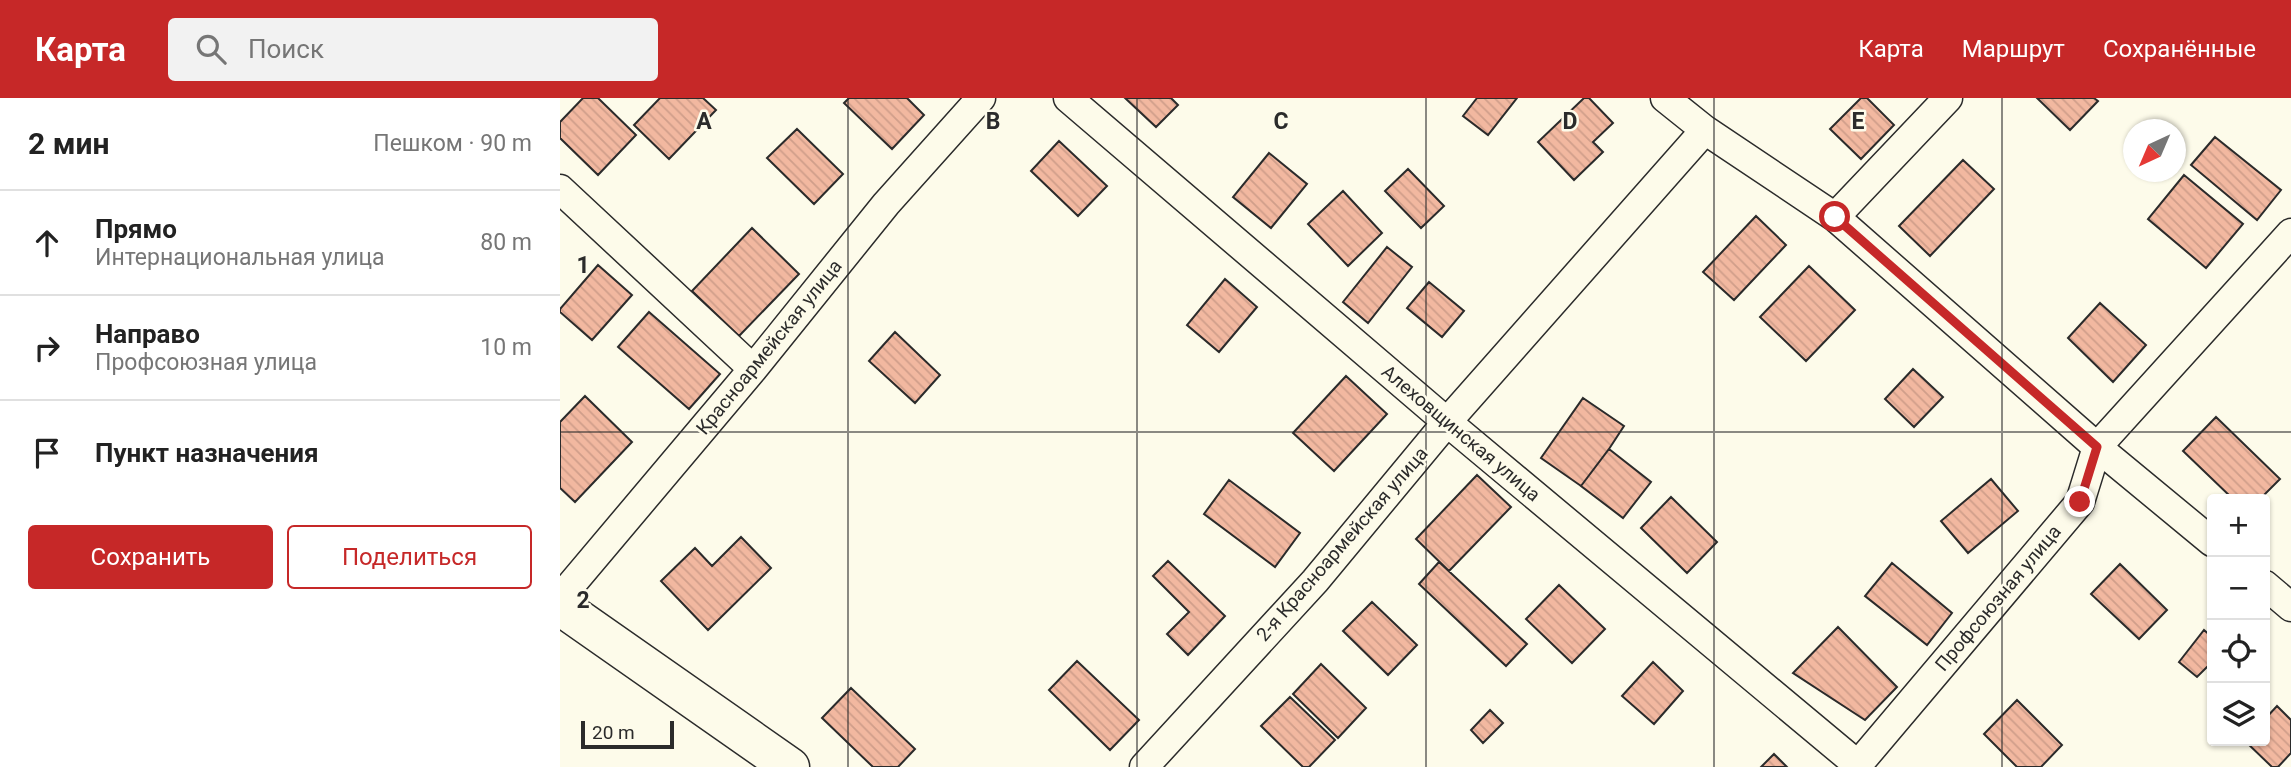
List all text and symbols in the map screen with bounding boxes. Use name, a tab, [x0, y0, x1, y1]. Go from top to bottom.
search box	[168, 18, 658, 81]
text: Карта	[35, 30, 126, 69]
icon: search	[192, 30, 230, 68]
text: Поиск	[248, 34, 324, 64]
text: Карта	[1858, 35, 1924, 63]
text: Маршрут	[1962, 35, 2065, 63]
text: Сохранённые	[2103, 35, 2256, 63]
text: A	[696, 108, 712, 135]
text: B	[986, 108, 1000, 135]
text: C	[1273, 108, 1289, 135]
text: D	[1563, 108, 1577, 135]
text: E	[1852, 108, 1865, 135]
north arrow	[2123, 119, 2186, 182]
text: 2 мин	[28, 126, 109, 161]
text: Пешком · 90 m	[373, 130, 532, 157]
route start	[1819, 201, 1850, 232]
text: Прямо	[95, 214, 177, 244]
icon: ahead	[28, 224, 66, 262]
text: 80 m	[480, 229, 532, 256]
text: Интернациональная улица	[95, 244, 385, 271]
text: 1	[576, 252, 590, 279]
street label: Красноармейская улица	[691, 255, 847, 439]
text: Направо	[95, 319, 200, 349]
icon: right	[28, 329, 66, 367]
text: 10 m	[480, 334, 532, 361]
text: Профсоюзная улица	[95, 349, 317, 376]
street label: Алеховщинская улица	[1377, 360, 1545, 506]
icon: arrive	[28, 434, 66, 472]
text: Пункт назначения	[95, 438, 319, 468]
street label: 2-я Красноармейская улица	[1251, 442, 1433, 646]
route end	[2064, 486, 2095, 517]
map controls	[2207, 494, 2270, 746]
button: +	[2207, 494, 2270, 557]
street label: Профсоюзная улица	[1930, 520, 2066, 676]
button: Сохранить	[28, 525, 273, 589]
button: Поделиться	[287, 525, 532, 589]
button: −	[2207, 557, 2270, 620]
text: 2	[576, 587, 590, 614]
button: locate	[2207, 620, 2270, 683]
button: layers	[2207, 683, 2270, 746]
scale bar	[581, 718, 674, 750]
text: 20 m	[592, 721, 635, 744]

